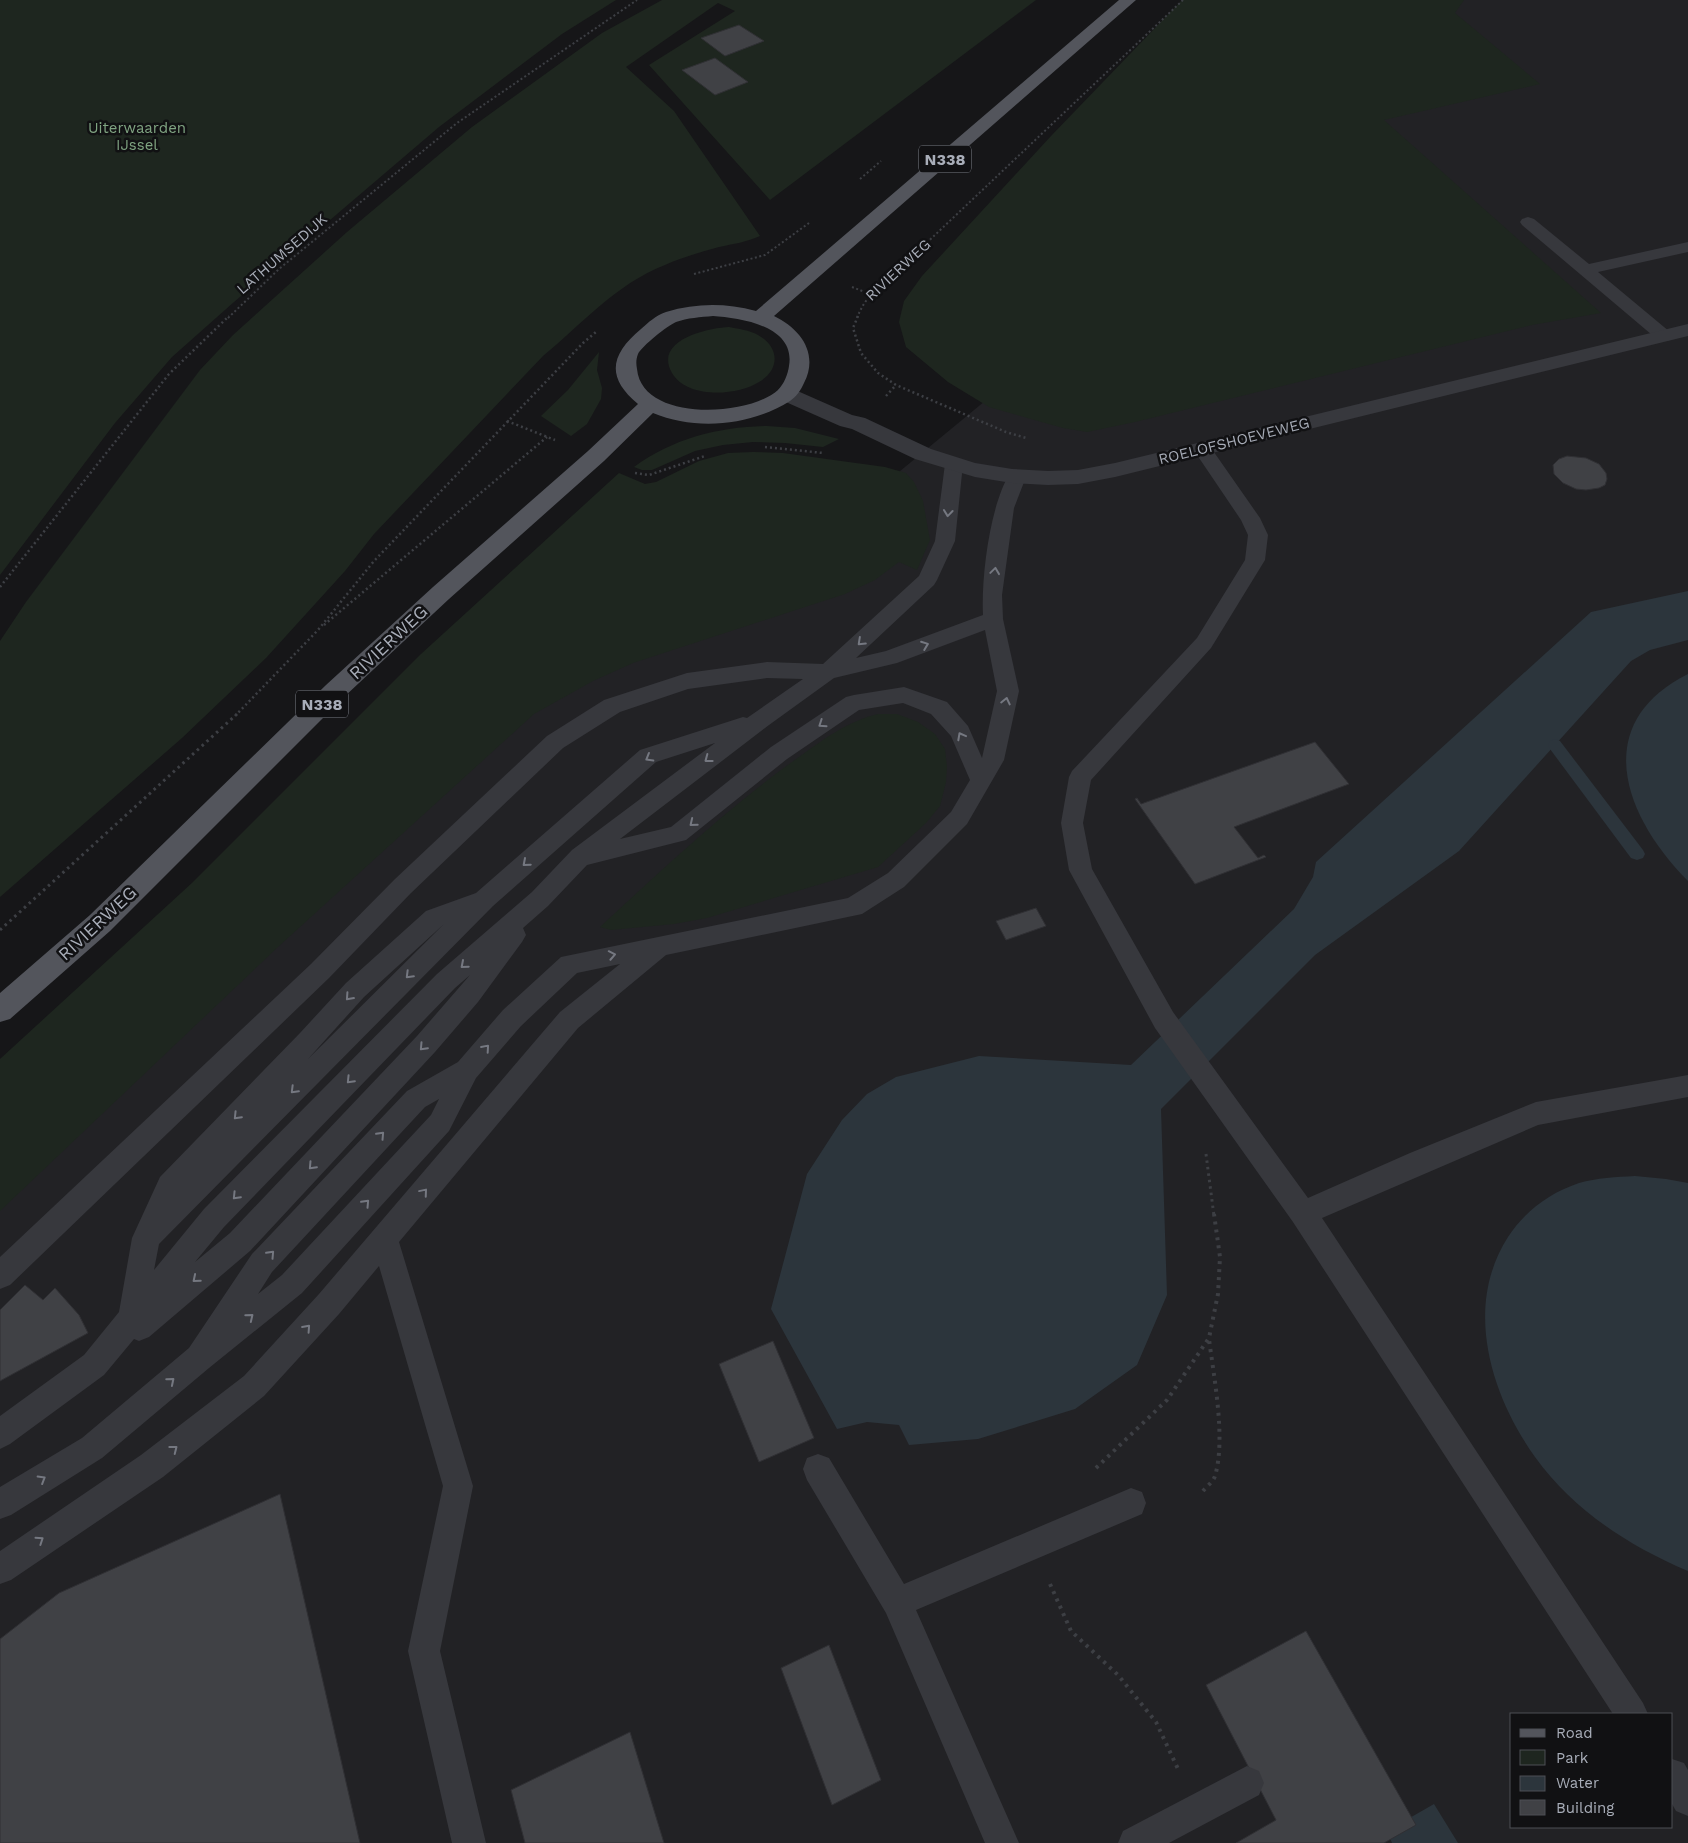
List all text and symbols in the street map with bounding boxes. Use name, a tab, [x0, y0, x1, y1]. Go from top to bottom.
park label: Uiterwaarden IJssel	[88, 119, 186, 154]
road number: N338	[919, 146, 971, 172]
street label: LATHUMSEDIJK	[233, 210, 331, 298]
street label: RIVIERWEG	[862, 235, 934, 305]
street label: ROELOFSHOEVEWEG	[1157, 414, 1311, 468]
one-way arrow	[943, 509, 954, 517]
one-way arrow	[989, 566, 1000, 574]
street label: RIVIERWEG	[345, 601, 431, 683]
one-way arrow	[857, 636, 866, 645]
one-way arrow	[920, 641, 929, 651]
road number: N338	[296, 691, 348, 718]
one-way arrow	[1000, 697, 1011, 706]
one-way arrow	[818, 718, 828, 727]
one-way arrow	[957, 732, 967, 741]
one-way arrow	[646, 752, 655, 762]
one-way arrow	[705, 753, 714, 761]
one-way arrow	[690, 817, 699, 825]
one-way arrow	[523, 858, 532, 867]
street label: RIVIERWEG	[54, 882, 140, 964]
one-way arrow	[608, 950, 617, 961]
one-way arrow	[461, 959, 470, 968]
one-way arrow	[405, 969, 414, 978]
one-way arrow	[345, 992, 354, 1001]
one-way arrow	[420, 1041, 429, 1050]
one-way arrow	[480, 1045, 489, 1054]
one-way arrow	[346, 1074, 355, 1083]
one-way arrow	[291, 1085, 300, 1094]
one-way arrow	[234, 1110, 243, 1119]
one-way arrow	[376, 1132, 385, 1141]
one-way arrow	[309, 1160, 318, 1169]
one-way arrow	[418, 1188, 427, 1197]
one-way arrow	[233, 1190, 242, 1199]
one-way arrow	[360, 1200, 369, 1209]
one-way arrow	[265, 1251, 274, 1260]
one-way arrow	[193, 1274, 202, 1283]
one-way arrow	[244, 1314, 253, 1322]
one-way arrow	[301, 1325, 310, 1334]
one-way arrow	[166, 1378, 175, 1387]
one-way arrow	[168, 1446, 177, 1454]
one-way arrow	[36, 1475, 45, 1485]
one-way arrow	[34, 1537, 43, 1547]
legend	[1510, 1713, 1673, 1828]
text: Road	[1556, 1724, 1593, 1742]
text: Park	[1556, 1749, 1589, 1767]
text: Water	[1556, 1774, 1599, 1792]
text: Building	[1556, 1799, 1614, 1817]

